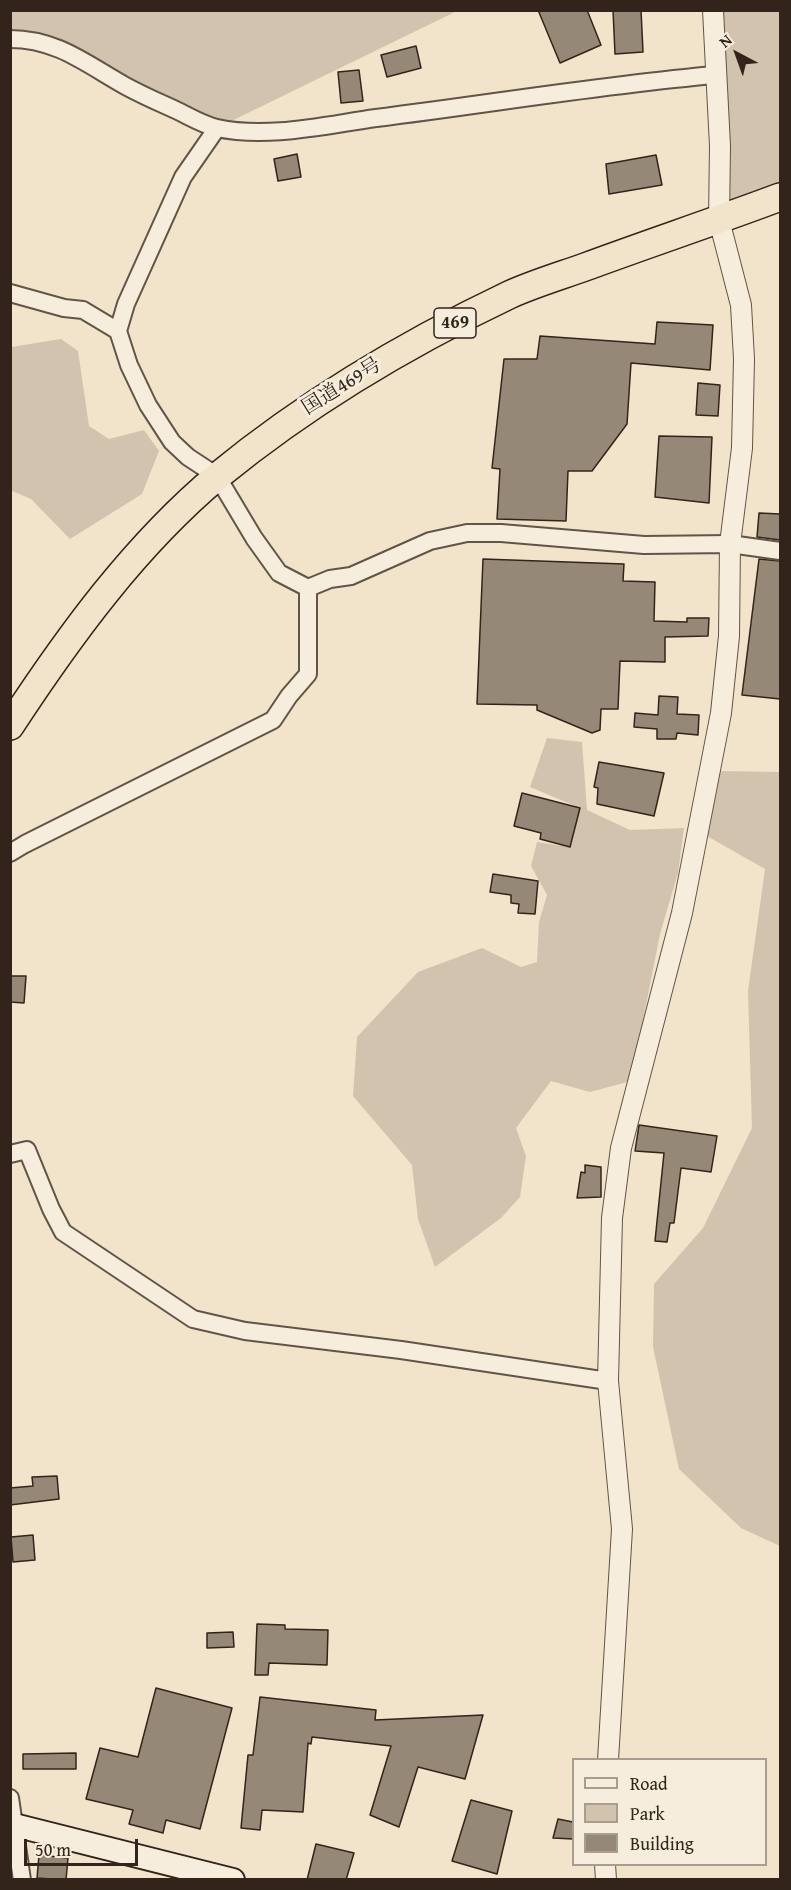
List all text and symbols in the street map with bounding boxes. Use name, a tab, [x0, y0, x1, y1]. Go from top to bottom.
north arrow	[707, 24, 767, 84]
text: N	[713, 28, 737, 53]
road number: 469	[434, 308, 476, 338]
street label: 国道469号	[298, 353, 386, 421]
legend	[572, 1758, 767, 1866]
text: Road	[630, 1770, 668, 1797]
text: Park	[630, 1800, 665, 1827]
scale bar	[27, 1827, 141, 1865]
text: Building	[630, 1830, 694, 1857]
text: 50 m	[35, 1836, 71, 1863]

